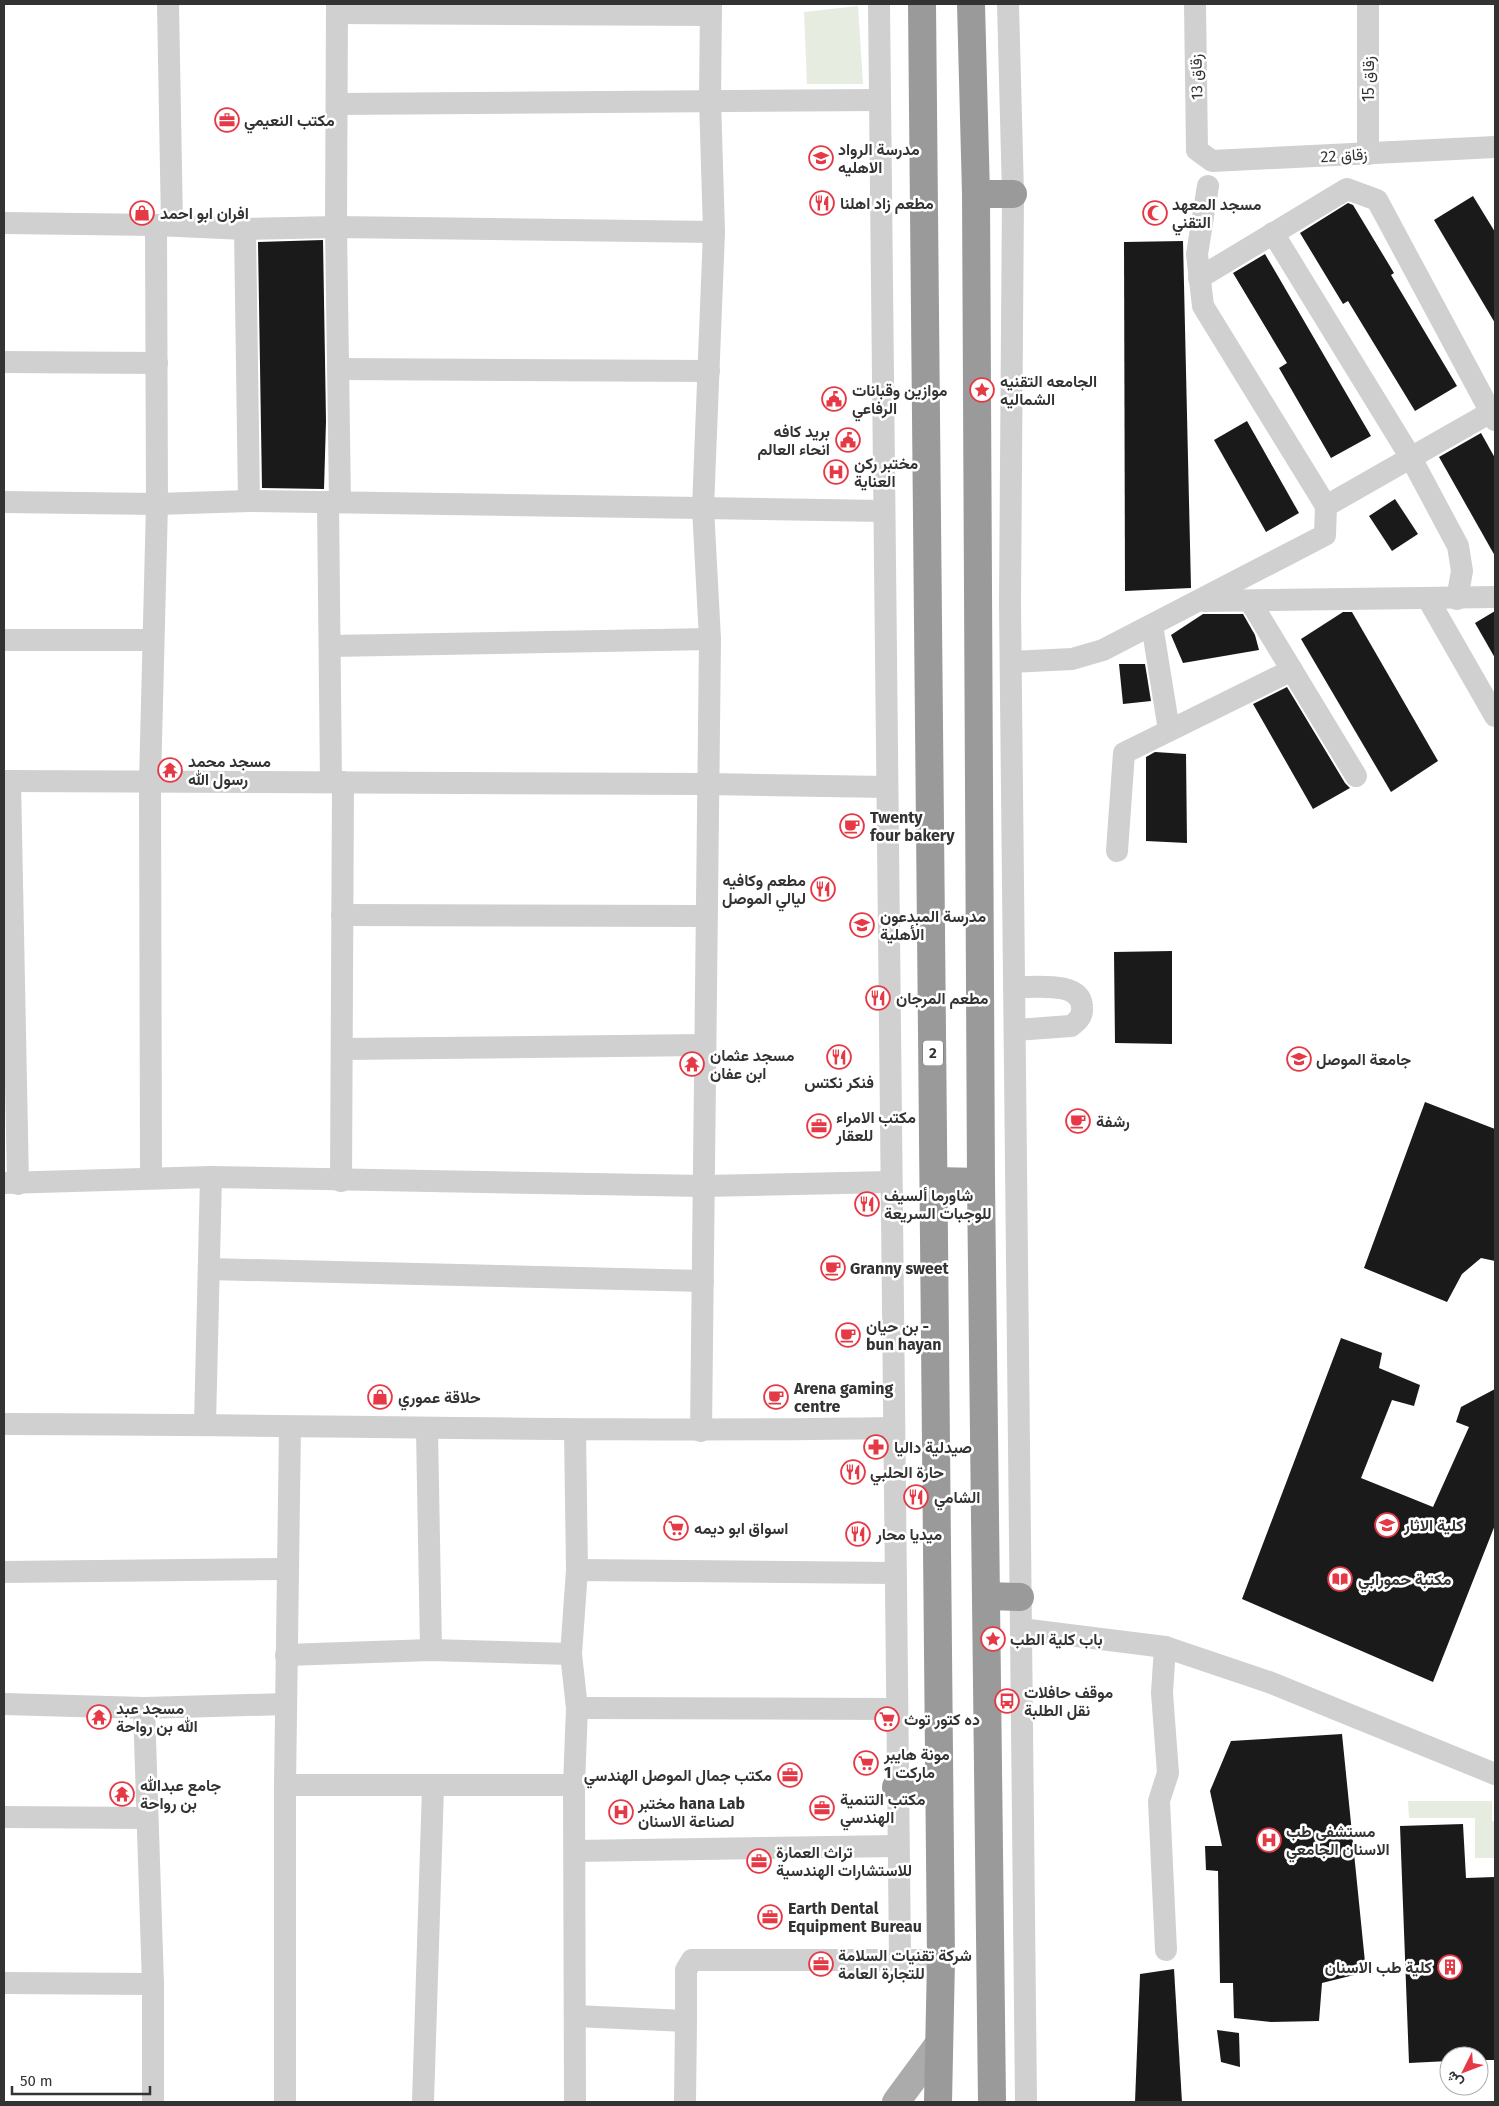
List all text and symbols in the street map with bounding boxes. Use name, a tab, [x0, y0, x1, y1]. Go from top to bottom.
street label: زقاق 13	[1187, 54, 1207, 100]
street label: زقاق 15	[1359, 56, 1379, 102]
office icon: مكتب النعيمي	[214, 107, 240, 133]
place label: مكتب النعيمي	[244, 111, 335, 134]
place label: مدرسة الرواد الاهليه	[838, 140, 920, 177]
school or university icon: مدرسة الرواد الاهليه	[808, 145, 834, 171]
street label: زقاق 22	[1320, 145, 1368, 167]
restaurant icon: مطعم زاد اهلنا	[809, 190, 835, 216]
place label: مطعم زاد اهلنا	[840, 194, 934, 214]
place label: مسجد المعهد التقني	[1172, 195, 1262, 236]
shop icon: افران ابو احمد	[129, 200, 155, 226]
mosque icon: مسجد المعهد التقني	[1142, 200, 1168, 226]
place label: افران ابو احمد	[160, 204, 249, 224]
place label: الجامعه التقنيه الشماليه	[1000, 372, 1097, 409]
place icon: الجامعه التقنيه الشماليه	[969, 377, 995, 403]
place label: موازين وقبانات الرفاعي	[852, 381, 948, 422]
public building icon: موازين وقبانات الرفاعي	[821, 386, 847, 412]
place label: بريد كافه انحاء العالم	[758, 422, 830, 460]
public building icon: بريد كافه انحاء العالم	[835, 427, 861, 453]
place label: مختبر ركن العناية	[854, 454, 919, 491]
hospital icon: مختبر ركن العناية	[823, 459, 849, 485]
place label: مسجد محمد رسول الله	[188, 752, 271, 790]
temple icon: مسجد محمد رسول الله	[157, 757, 183, 783]
place label: Twenty four bakery	[870, 808, 955, 845]
cafe icon: Twenty four bakery	[839, 813, 865, 839]
place label: مطعم وكافيه ليالي الموصل	[722, 871, 806, 912]
restaurant icon: مطعم وكافيه ليالي الموصل	[810, 876, 836, 902]
place label: مدرسة المبدعون الأهلية	[880, 907, 987, 944]
school or university icon: مدرسة المبدعون الأهلية	[849, 912, 875, 938]
restaurant icon: مطعم المرجان	[865, 985, 891, 1011]
place label: مطعم المرجان	[896, 989, 989, 1009]
road number: 2	[923, 1040, 943, 1066]
restaurant icon: فنكر نكتس	[826, 1044, 852, 1070]
place label: مسجد عثمان ابن عفان	[710, 1046, 795, 1083]
school or university icon: جامعة الموصل	[1286, 1046, 1312, 1072]
place label: جامعة الموصل	[1316, 1050, 1411, 1070]
temple icon: مسجد عثمان ابن عفان	[679, 1051, 705, 1077]
place label: فنكر نكتس	[804, 1073, 874, 1093]
place label: مكتب الامراء للعقار	[835, 1108, 916, 1146]
cafe icon: رشفة	[1065, 1108, 1091, 1134]
place label: رشفة	[1096, 1112, 1130, 1132]
office icon: مكتب الامراء للعقار	[806, 1113, 832, 1139]
place label: شاورما ألسيف للوجبات السريعة	[884, 1186, 992, 1224]
restaurant icon: شاورما ألسيف للوجبات السريعة	[854, 1191, 880, 1217]
cafe icon: Granny sweet	[820, 1255, 846, 1281]
place label: Granny sweet	[850, 1259, 950, 1278]
place label: بن حيان - bun hayan	[866, 1317, 941, 1354]
cafe icon: بن حيان - bun hayan	[835, 1322, 861, 1348]
place label: Arena gaming centre	[793, 1379, 893, 1416]
shop icon: حلاقة عموري	[367, 1384, 393, 1410]
cafe icon: Arena gaming centre	[763, 1384, 789, 1410]
place label: حلاقة عموري	[398, 1388, 481, 1411]
pharmacy icon: صيدلية داليا	[863, 1434, 889, 1460]
place label: صيدلية داليا	[894, 1438, 972, 1457]
restaurant icon: حارة الحلبي	[840, 1459, 866, 1485]
place label: حارة الحلبي	[870, 1463, 944, 1486]
restaurant icon: الشامي	[903, 1484, 929, 1510]
place label: الشامي	[934, 1488, 980, 1511]
school or university icon: كلية الاثار	[1374, 1512, 1400, 1538]
supermarket icon: اسواق ابو ديمه	[663, 1515, 689, 1541]
place label: كلية الاثار	[1403, 1516, 1464, 1536]
place label: اسواق ابو ديمه	[694, 1519, 788, 1539]
restaurant icon: ميديا محار	[845, 1521, 871, 1547]
place label: ميديا محار	[875, 1525, 943, 1545]
library icon: مكتبة حمورابي	[1327, 1566, 1353, 1592]
place label: مكتبة حمورابي	[1358, 1570, 1452, 1593]
place icon: باب كلية الطب	[980, 1626, 1006, 1652]
place label: باب كلية الطب	[1010, 1630, 1103, 1649]
place label: موقف حافلات نقل الطلبة	[1024, 1683, 1113, 1720]
bus stop icon: موقف حافلات نقل الطلبة	[994, 1688, 1020, 1714]
place label: مسجد عبد الله بن رواحة	[116, 1699, 198, 1737]
temple icon: مسجد عبد الله بن رواحة	[86, 1704, 112, 1730]
supermarket icon: ده كتور توث	[874, 1706, 900, 1732]
place label: ده كتور توث	[904, 1710, 980, 1730]
place label: مونة هايبر ماركت 1	[883, 1745, 950, 1783]
supermarket icon: مونة هايبر ماركت 1	[853, 1750, 879, 1776]
office icon: مكتب جمال الموصل الهندسي	[777, 1762, 803, 1788]
place label: مكتب جمال الموصل الهندسي	[584, 1766, 772, 1789]
place label: جامع عبدالله بن رواحة	[140, 1776, 221, 1814]
temple icon: جامع عبدالله بن رواحة	[109, 1781, 135, 1807]
place label: مكتب التنمية الهندسي	[840, 1790, 926, 1831]
place label: مختبر hana Lab لصناعة الاسنان	[637, 1794, 745, 1831]
office icon: مكتب التنمية الهندسي	[809, 1795, 835, 1821]
hospital icon: مختبر hana Lab لصناعة الاسنان	[608, 1799, 634, 1825]
place label: مستشفى طب الاسنان الجامعي	[1286, 1822, 1390, 1863]
hospital icon: مستشفى طب الاسنان الجامعي	[1256, 1827, 1282, 1853]
place label: تراث العمارة للاستشارات الهندسية	[776, 1843, 912, 1881]
office icon: تراث العمارة للاستشارات الهندسية	[746, 1848, 772, 1874]
place label: Earth Dental Equipment Bureau	[788, 1899, 922, 1936]
office icon: Earth Dental Equipment Bureau	[757, 1904, 783, 1930]
place label: شركة تقنيات السلامة للتجارة العامة	[838, 1946, 972, 1984]
office icon: شركة تقنيات السلامة للتجارة العامة	[808, 1951, 834, 1977]
building icon: كلية طب الاسنان	[1437, 1954, 1463, 1980]
place label: كلية طب الاسنان	[1325, 1958, 1432, 1977]
north arrow	[1439, 2046, 1489, 2096]
scale bar	[12, 2064, 150, 2096]
text: ش	[1443, 2067, 1467, 2091]
text: 50 m	[20, 2072, 53, 2090]

